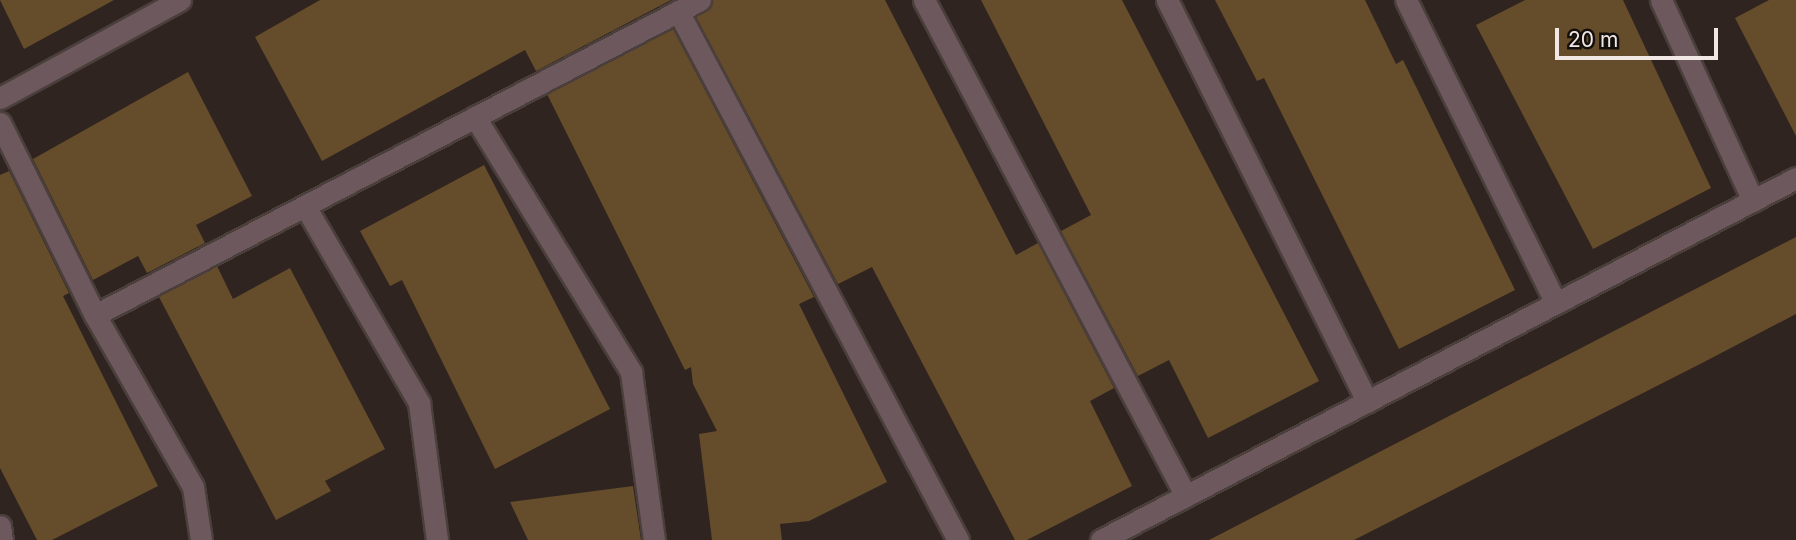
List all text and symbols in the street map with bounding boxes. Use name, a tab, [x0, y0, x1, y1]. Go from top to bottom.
scale bar	[1558, 14, 1721, 58]
text: 20 m	[1568, 27, 1618, 52]

